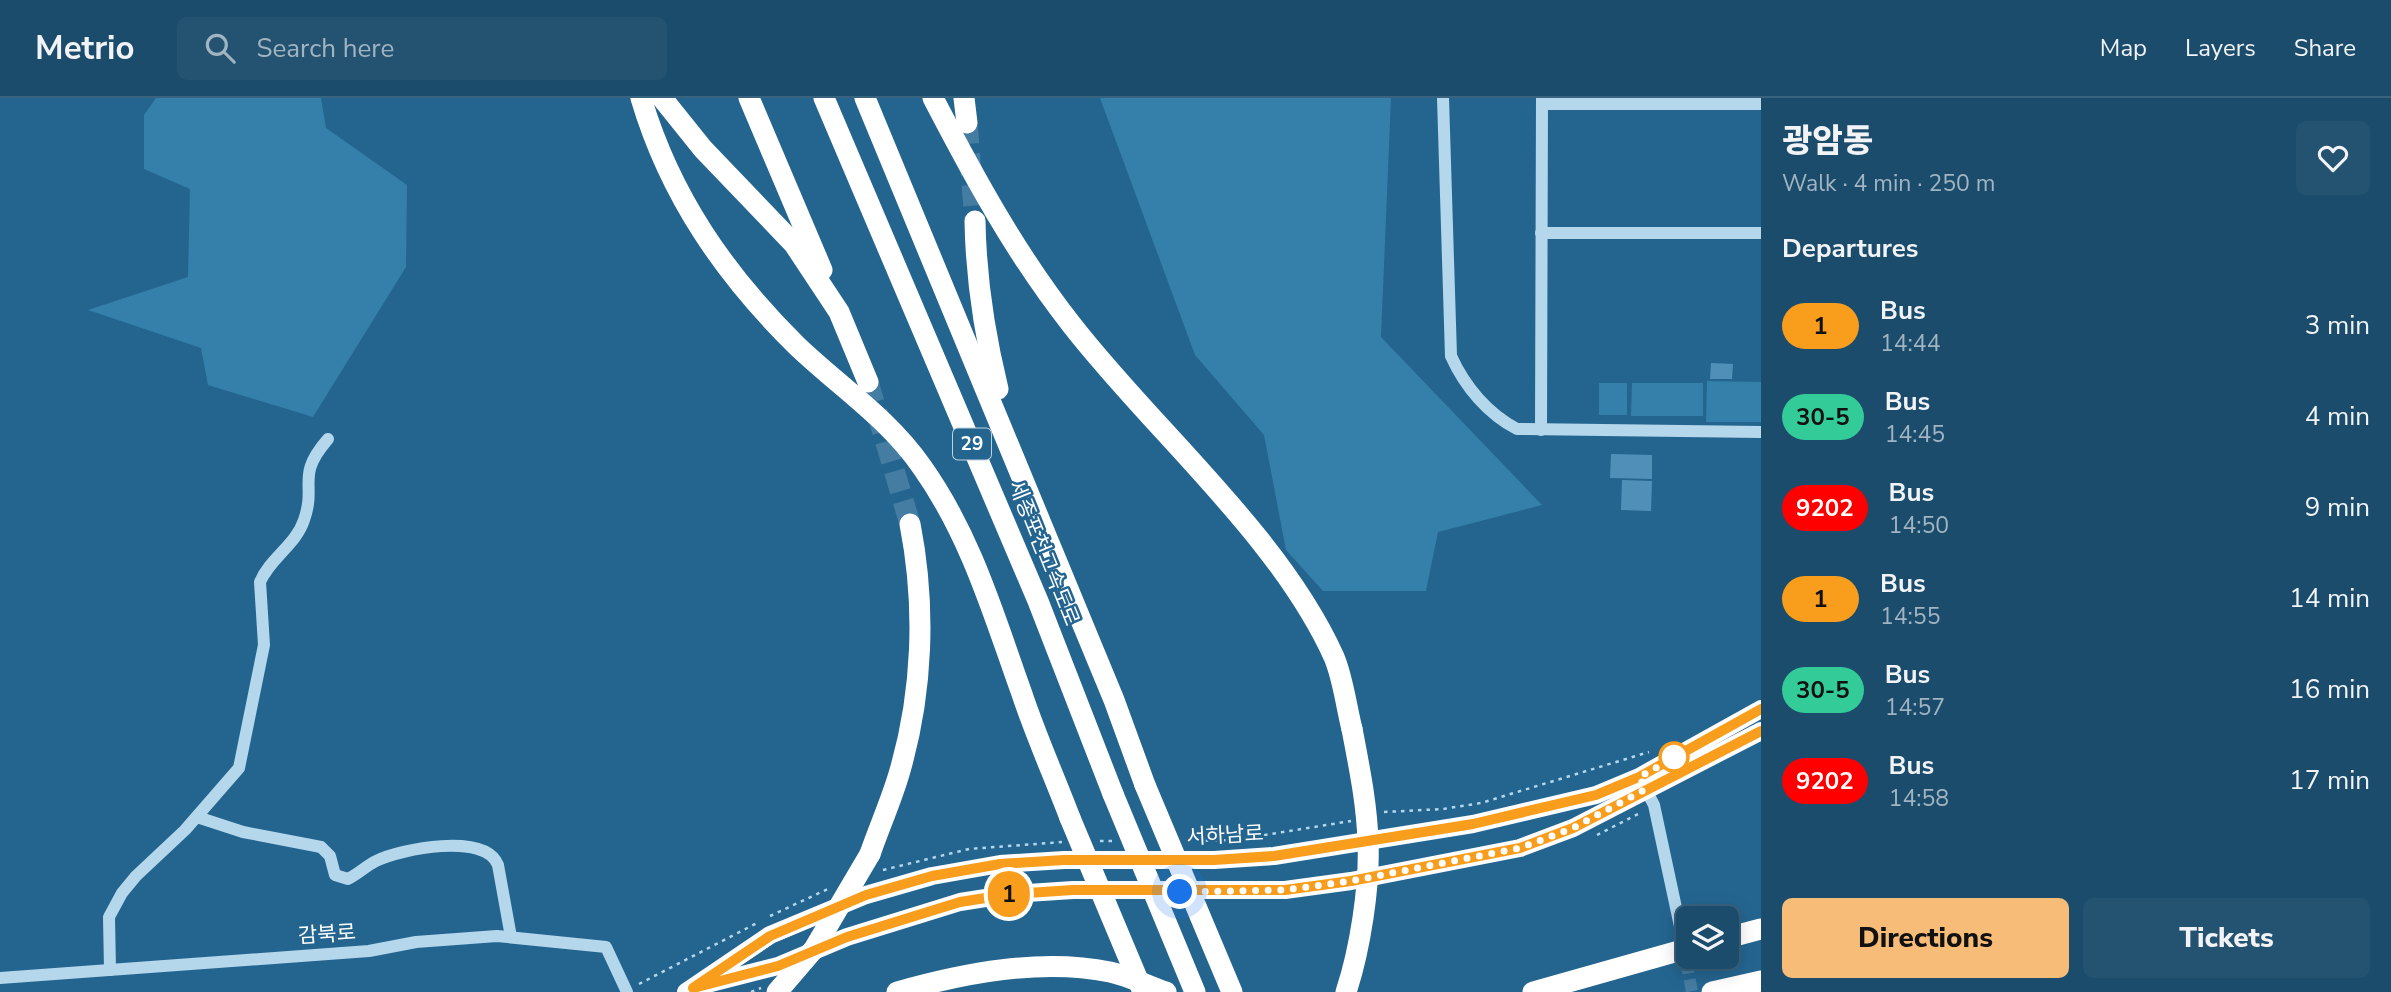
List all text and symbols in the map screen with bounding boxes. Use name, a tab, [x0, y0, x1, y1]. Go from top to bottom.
search box	[177, 17, 667, 80]
text: Metrio	[35, 26, 135, 71]
icon: search	[201, 29, 239, 67]
text: Search here	[257, 31, 394, 66]
text: Map	[2100, 32, 2147, 64]
text: Layers	[2185, 32, 2256, 64]
text: Share	[2294, 32, 2356, 64]
text: 광암동	[1782, 119, 1873, 164]
button: heart	[2296, 121, 2370, 195]
text: Walk · 4 min · 250 m	[1782, 168, 1995, 199]
text: Departures	[1782, 231, 1918, 266]
text: Bus	[1880, 293, 1926, 328]
text: 3 min	[2305, 308, 2370, 343]
text: 1	[1813, 310, 1828, 342]
text: 14:44	[1880, 328, 1940, 359]
text: Bus	[1885, 384, 1930, 419]
text: 4 min	[2305, 399, 2370, 434]
text: 30-5	[1796, 401, 1850, 433]
text: 14:45	[1885, 419, 1945, 450]
road number: 29	[953, 428, 991, 460]
text: Bus	[1889, 475, 1934, 510]
street label: 세종포천고속도로	[1002, 476, 1086, 630]
text: 9 min	[2305, 490, 2370, 525]
text: 9202	[1796, 492, 1854, 524]
text: 14:50	[1889, 510, 1949, 541]
text: Bus	[1880, 566, 1926, 601]
text: 14 min	[2289, 581, 2370, 616]
text: 1	[1813, 583, 1828, 615]
text: 14:55	[1880, 601, 1940, 632]
text: Bus	[1885, 657, 1930, 692]
text: 16 min	[2289, 672, 2370, 707]
text: 30-5	[1796, 674, 1850, 706]
text: 14:57	[1885, 692, 1945, 723]
unlabelled marker	[1659, 742, 1689, 772]
text: Bus	[1889, 748, 1934, 783]
text: 17 min	[2289, 763, 2370, 798]
text: 9202	[1796, 765, 1854, 797]
text: 14:58	[1889, 783, 1949, 814]
street label: 서하남로	[1186, 819, 1264, 851]
line badge: 1	[986, 871, 1032, 917]
your location	[1162, 874, 1197, 909]
text: 1	[1002, 878, 1016, 910]
button: Directions	[1782, 898, 2069, 978]
button: Tickets	[2083, 898, 2370, 978]
map controls	[1676, 906, 1739, 969]
button: layers	[1676, 906, 1739, 969]
street label: 감북로	[297, 918, 357, 950]

